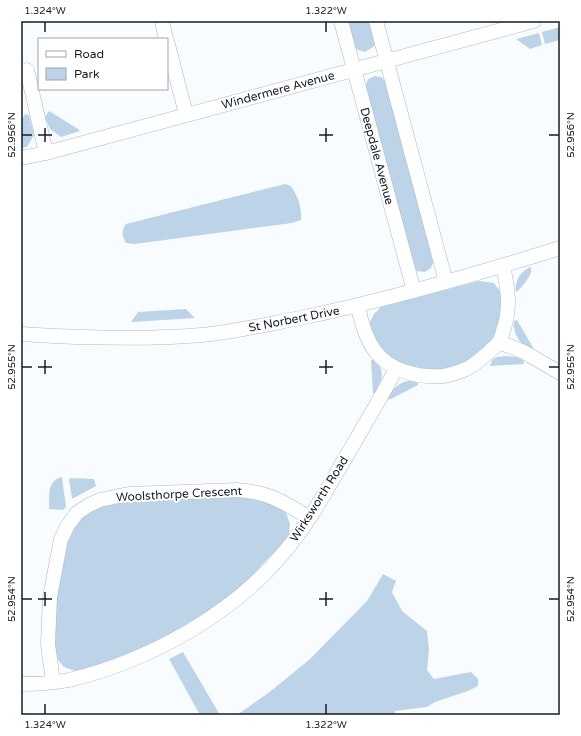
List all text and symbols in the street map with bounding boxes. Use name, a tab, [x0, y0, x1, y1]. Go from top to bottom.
text: 1.324°W	[24, 5, 66, 17]
text: 1.322°W	[305, 5, 347, 17]
legend	[38, 38, 168, 90]
text: Road	[74, 47, 104, 61]
text: Park	[74, 67, 100, 81]
street label: Windermere Avenue	[220, 68, 336, 112]
street label: Deepdale Avenue	[357, 106, 397, 206]
text: 52.956°N	[6, 112, 18, 158]
text: 52.956°N	[565, 112, 577, 158]
street label: St Norbert Drive	[247, 303, 341, 335]
text: 52.955°N	[6, 344, 18, 390]
text: 52.955°N	[565, 344, 577, 390]
street label: Wirksworth Road	[287, 454, 351, 544]
street label: Woolsthorpe Crescent	[116, 484, 243, 504]
text: 52.954°N	[6, 576, 18, 622]
text: 52.954°N	[565, 576, 577, 622]
text: 1.324°W	[24, 719, 66, 731]
text: 1.322°W	[305, 719, 347, 731]

